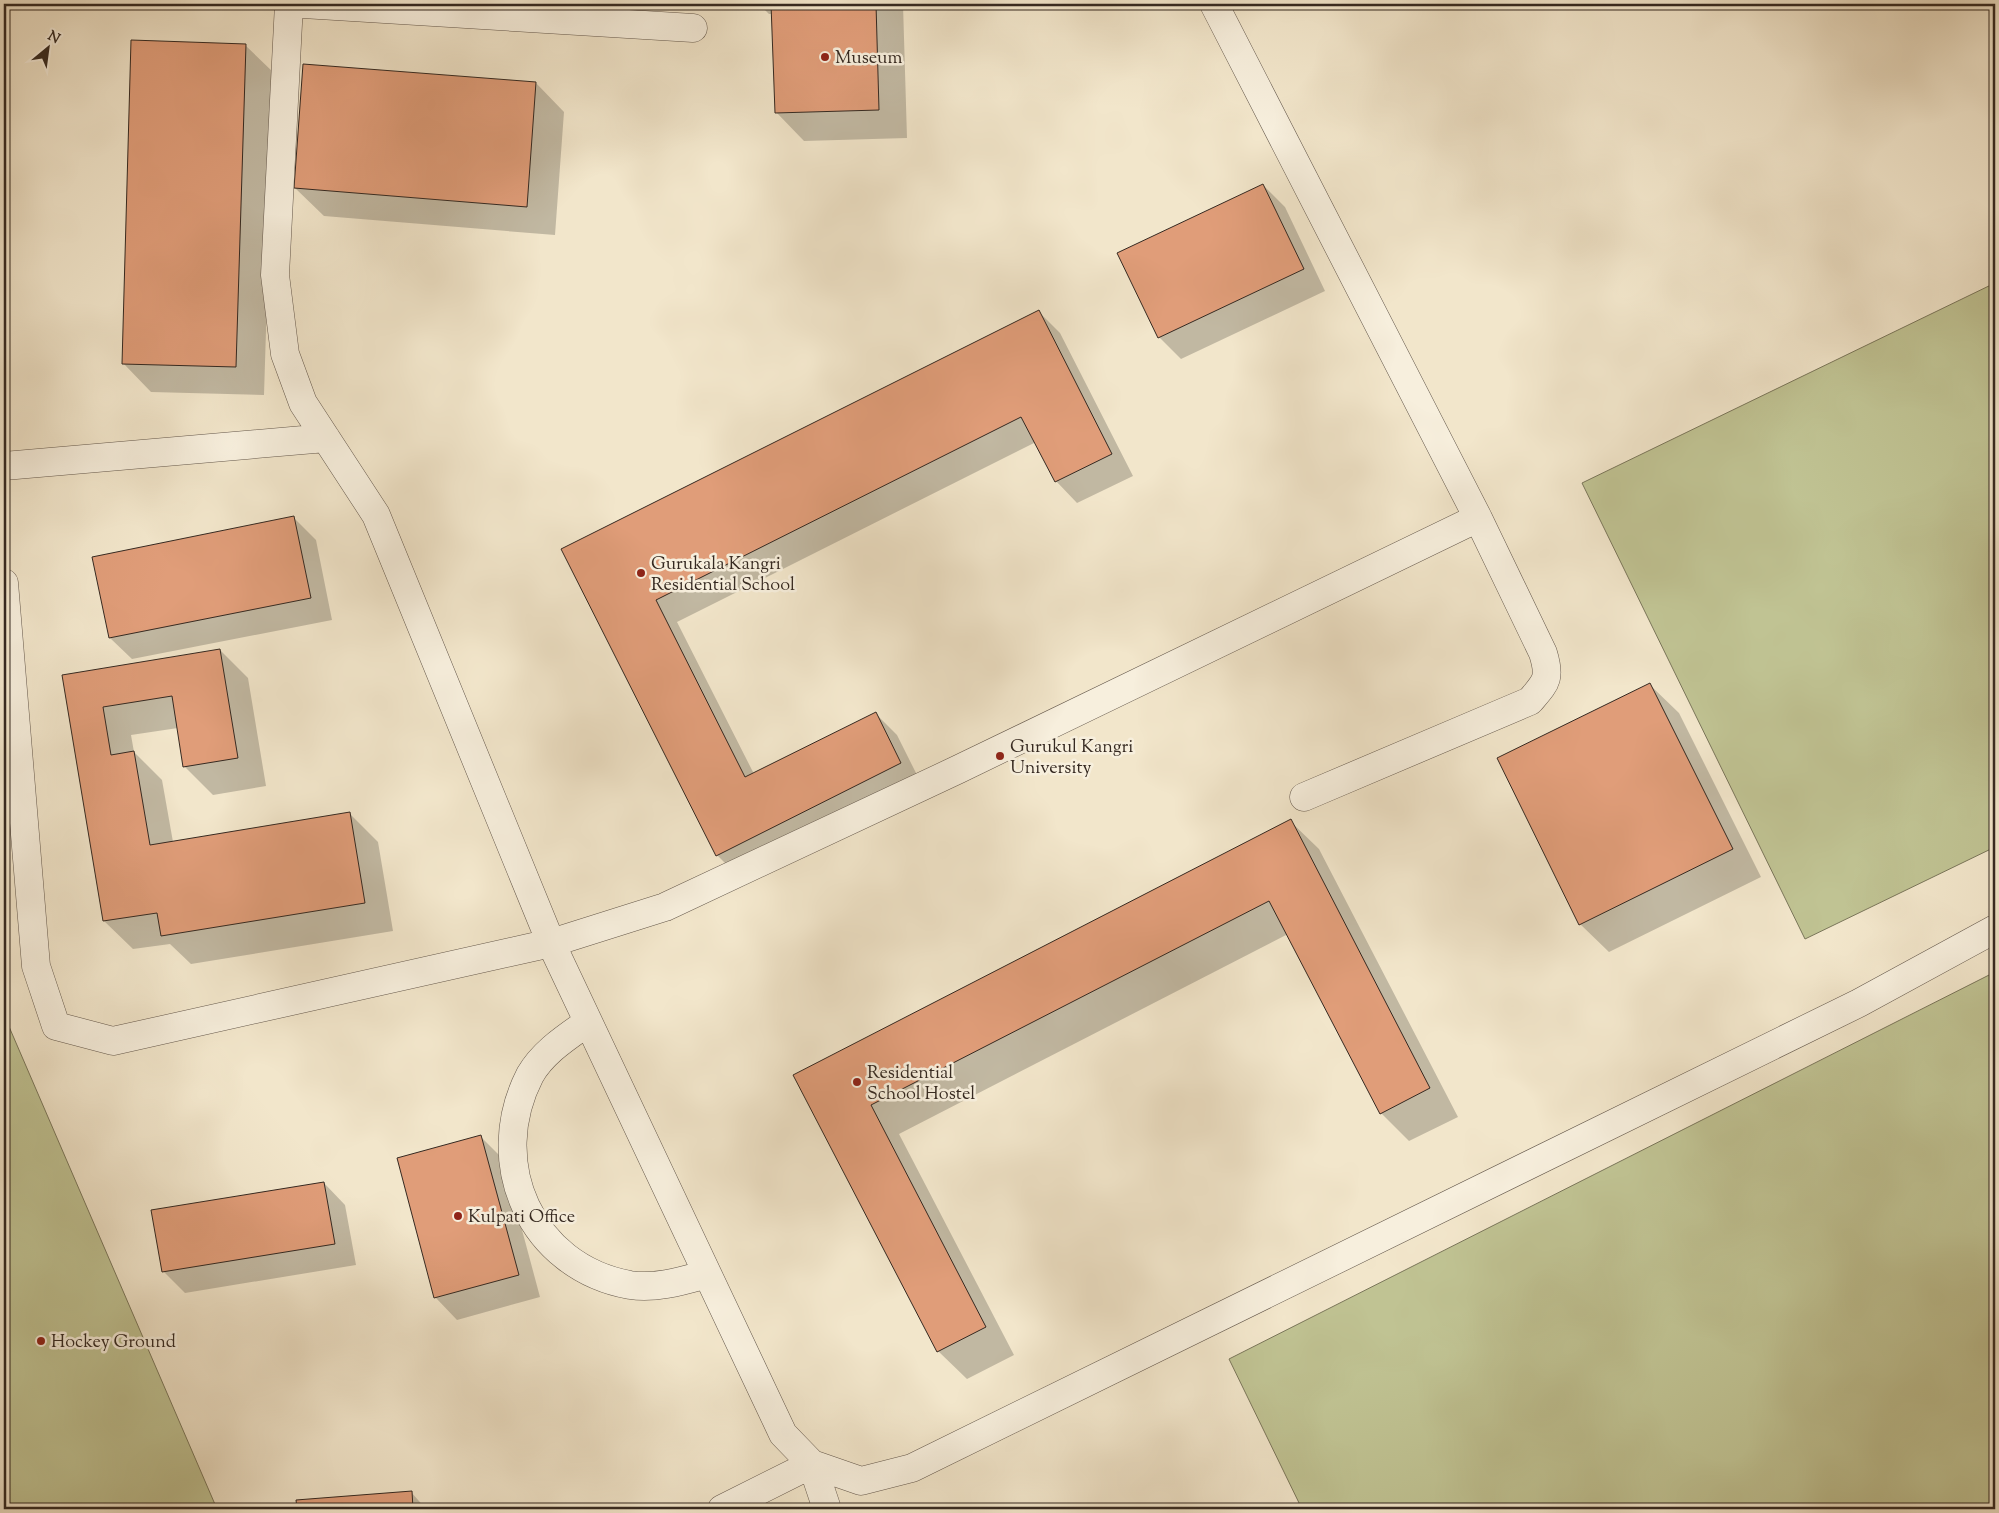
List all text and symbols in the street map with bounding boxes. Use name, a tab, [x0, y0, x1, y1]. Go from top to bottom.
north arrow	[22, 22, 72, 72]
text: N	[44, 27, 63, 50]
place label: Museum	[835, 46, 902, 72]
marker: Museum	[819, 51, 831, 63]
place label: Gurukala Kangri Residential School	[651, 552, 795, 599]
marker: Gurukala Kangri Residential School	[635, 567, 647, 579]
place label: Gurukul Kangri University	[1010, 735, 1133, 782]
marker: Gurukul Kangri University	[994, 750, 1006, 762]
place label: Residential School Hostel	[867, 1061, 975, 1108]
marker: Residential School Hostel	[851, 1076, 863, 1088]
place label: Kulpati Office	[468, 1205, 575, 1231]
marker: Kulpati Office	[452, 1210, 464, 1222]
place label: Hockey Ground	[51, 1330, 176, 1356]
marker: Hockey Ground	[35, 1335, 47, 1347]

